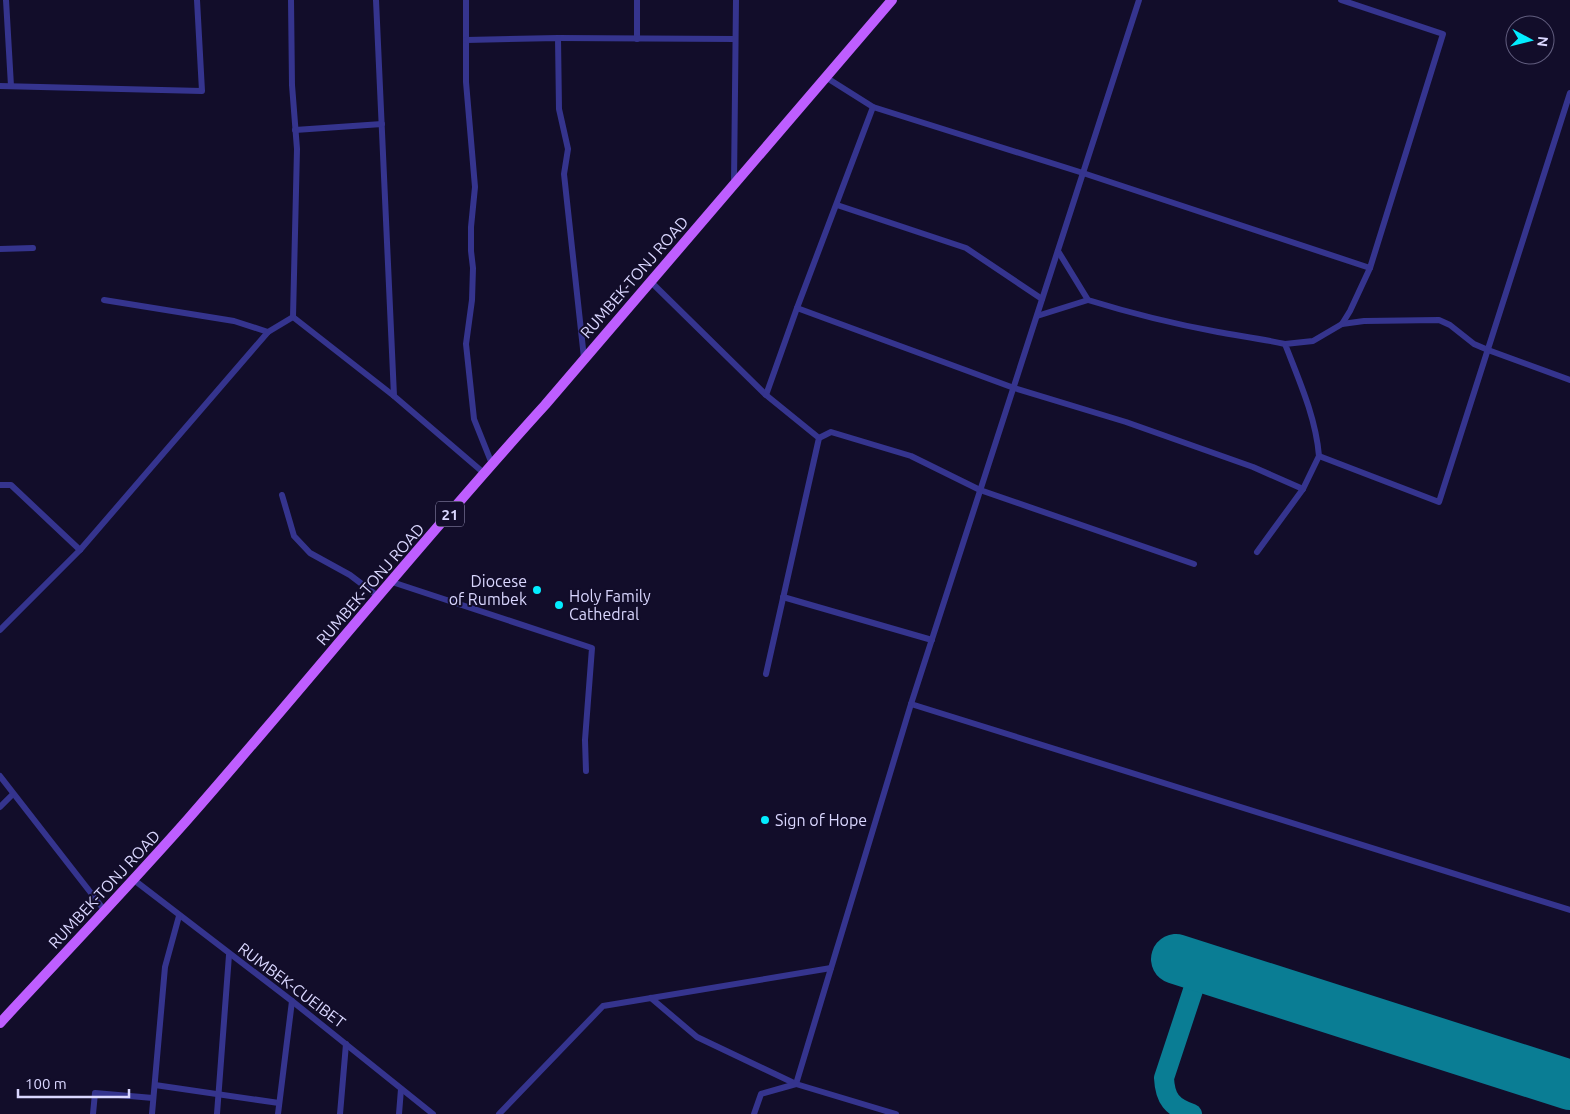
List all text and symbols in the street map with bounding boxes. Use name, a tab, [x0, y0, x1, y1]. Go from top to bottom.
north arrow	[1505, 15, 1555, 65]
text: N	[1534, 35, 1551, 48]
street label: RUMBEK-TONJ ROAD	[576, 213, 692, 341]
road number: 21	[436, 502, 464, 526]
street label: RUMBEK-TONJ ROAD	[312, 520, 428, 648]
place label: Diocese of Rumbek	[449, 572, 527, 608]
marker: Diocese of Rumbek	[531, 584, 543, 596]
place label: Holy Family Cathedral	[569, 587, 651, 623]
marker: Holy Family Cathedral	[553, 599, 565, 611]
place label: Sign of Hope	[775, 811, 867, 829]
marker: Sign of Hope	[759, 814, 771, 826]
street label: RUMBEK-TONJ ROAD	[45, 826, 163, 952]
street label: RUMBEK-CUEIBET	[235, 939, 349, 1031]
scale bar	[18, 1066, 129, 1098]
text: 100 m	[25, 1075, 67, 1092]

